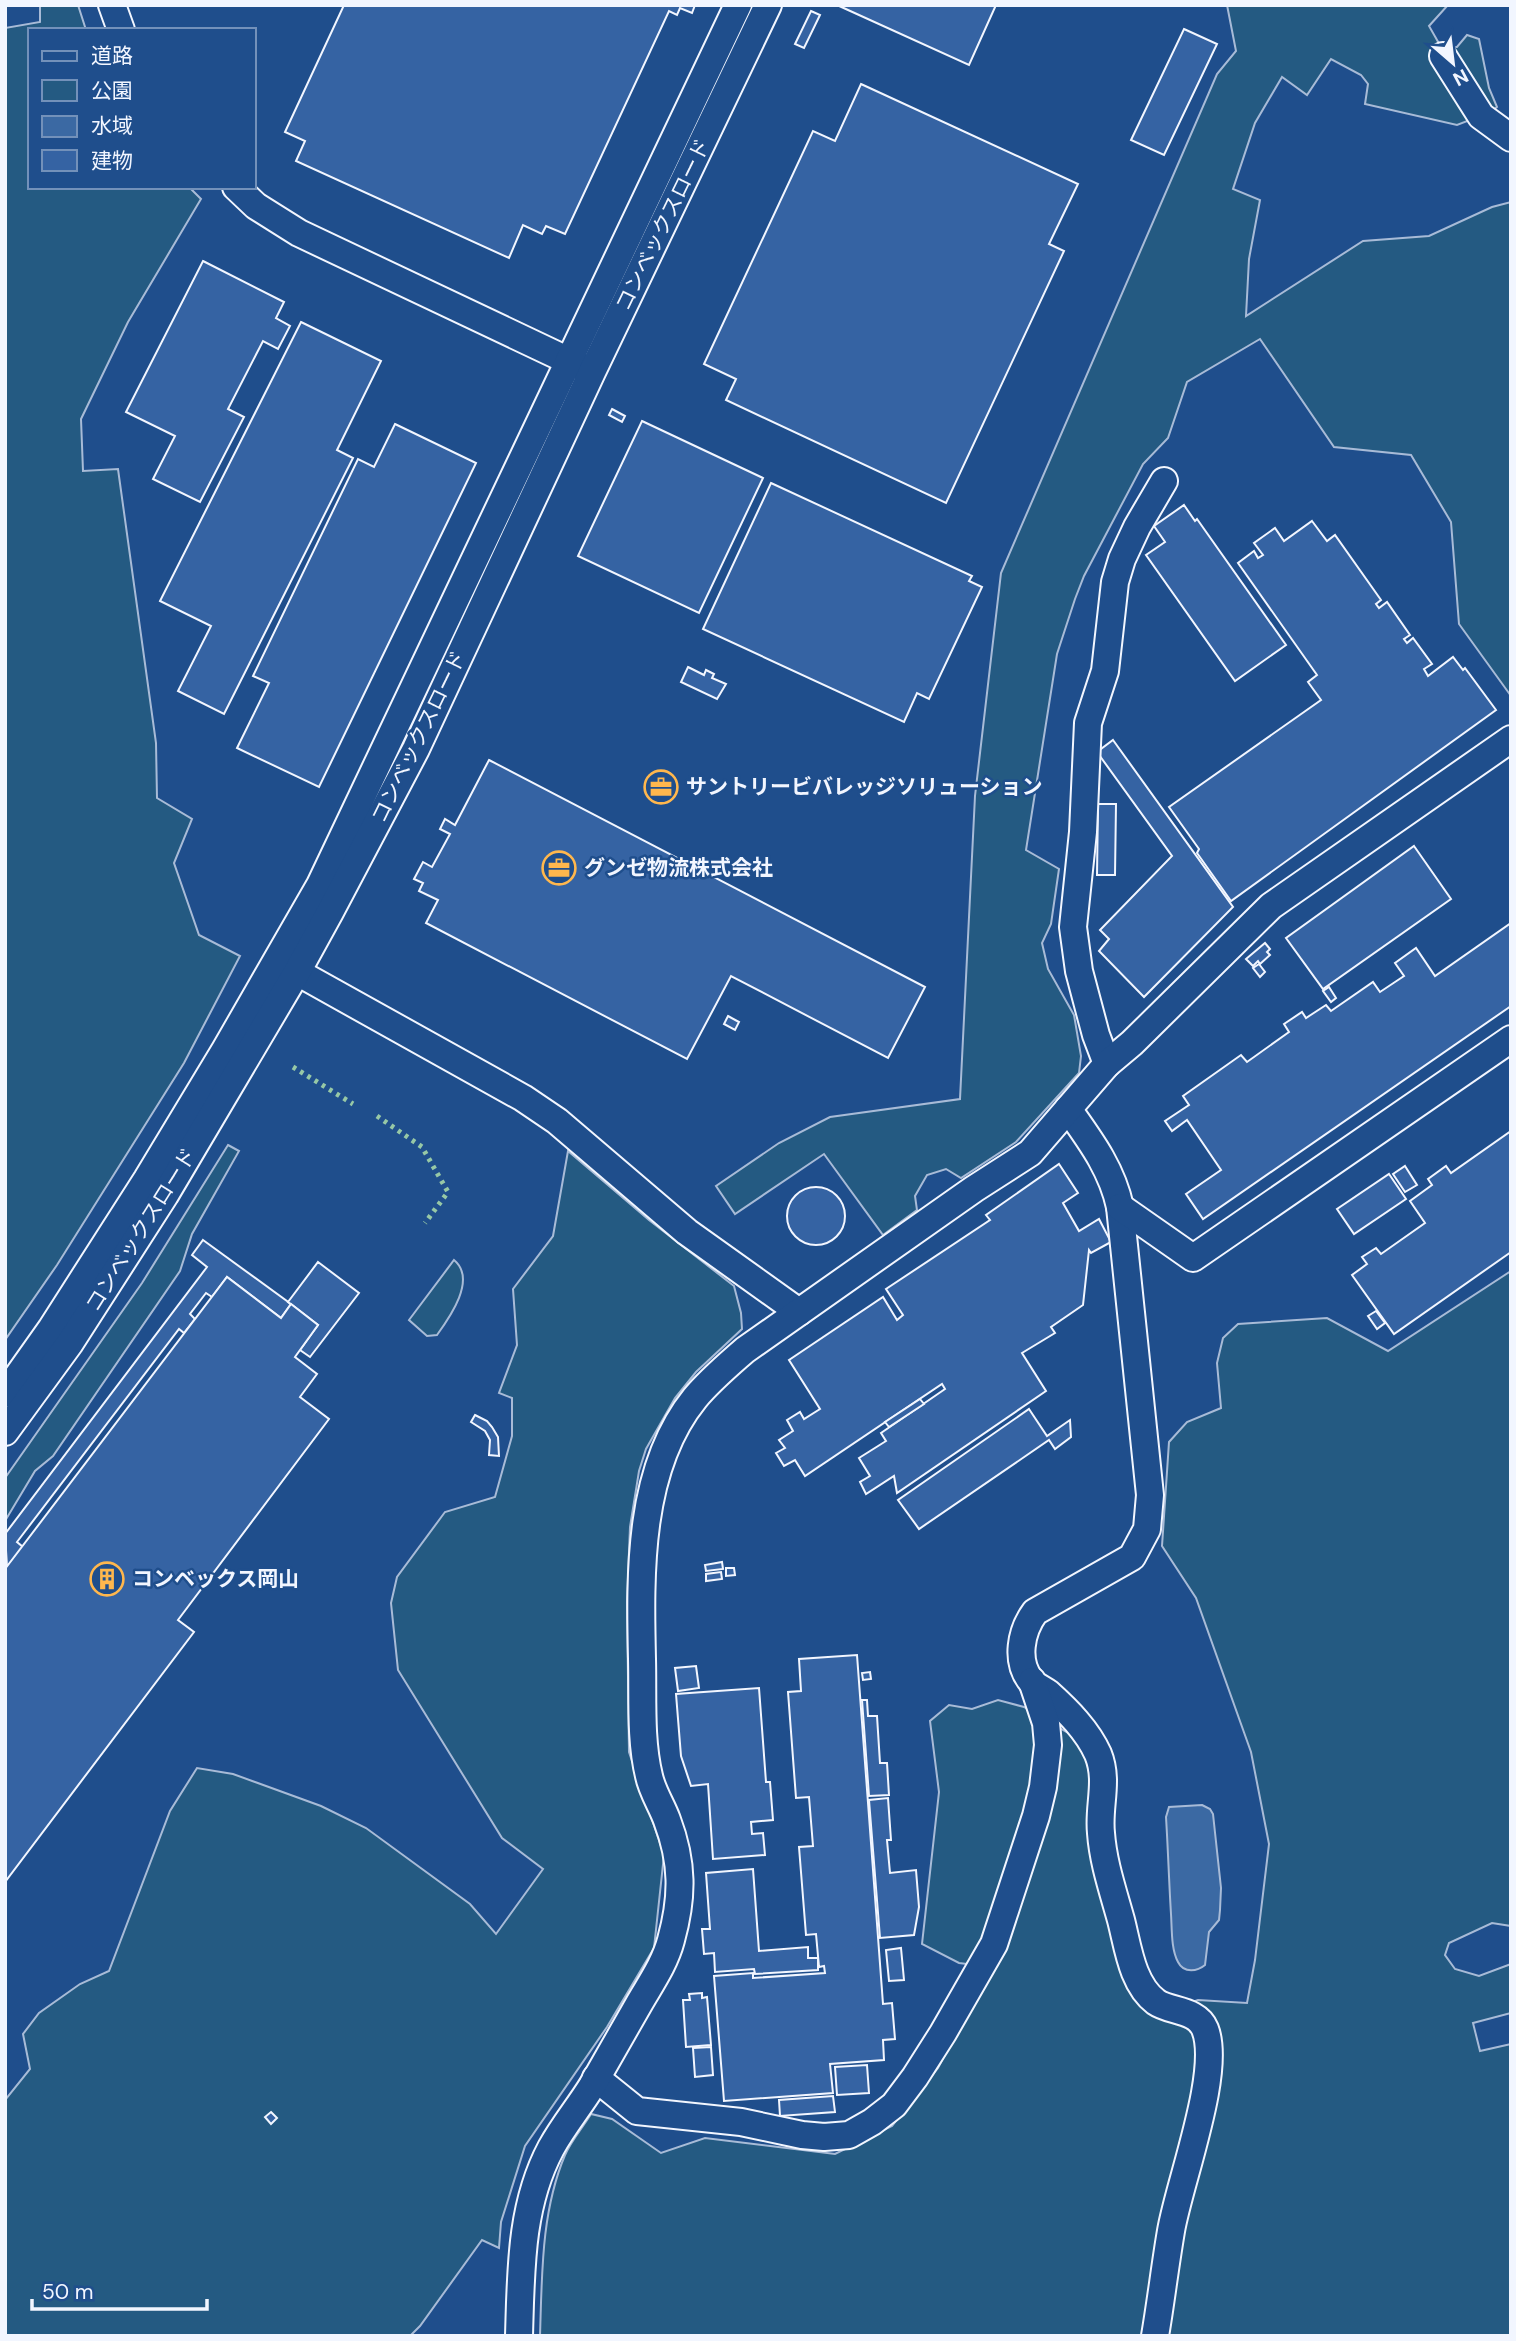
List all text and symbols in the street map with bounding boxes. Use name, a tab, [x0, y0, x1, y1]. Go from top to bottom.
legend	[28, 28, 256, 189]
north arrow	[1418, 28, 1488, 98]
text: 道路	[91, 42, 133, 70]
text: N	[1449, 63, 1473, 92]
text: 公園	[91, 77, 133, 105]
text: 水域	[91, 112, 133, 140]
street label: コンベックスロード	[609, 134, 717, 316]
text: 建物	[91, 147, 133, 175]
street label: コンベックスロード	[365, 646, 473, 828]
office icon: サントリービバレッジソリューション	[642, 768, 680, 806]
place label: サントリービバレッジソリューション	[686, 773, 1043, 801]
office icon: グンゼ物流株式会社	[540, 849, 578, 887]
place label: グンゼ物流株式会社	[584, 854, 773, 882]
street label: コンベックスロード	[79, 1143, 203, 1317]
building icon: コンベックス岡山	[88, 1560, 126, 1598]
place label: コンベックス岡山	[132, 1565, 299, 1593]
scale bar	[32, 2268, 206, 2312]
text: 50 m	[42, 2278, 93, 2306]

